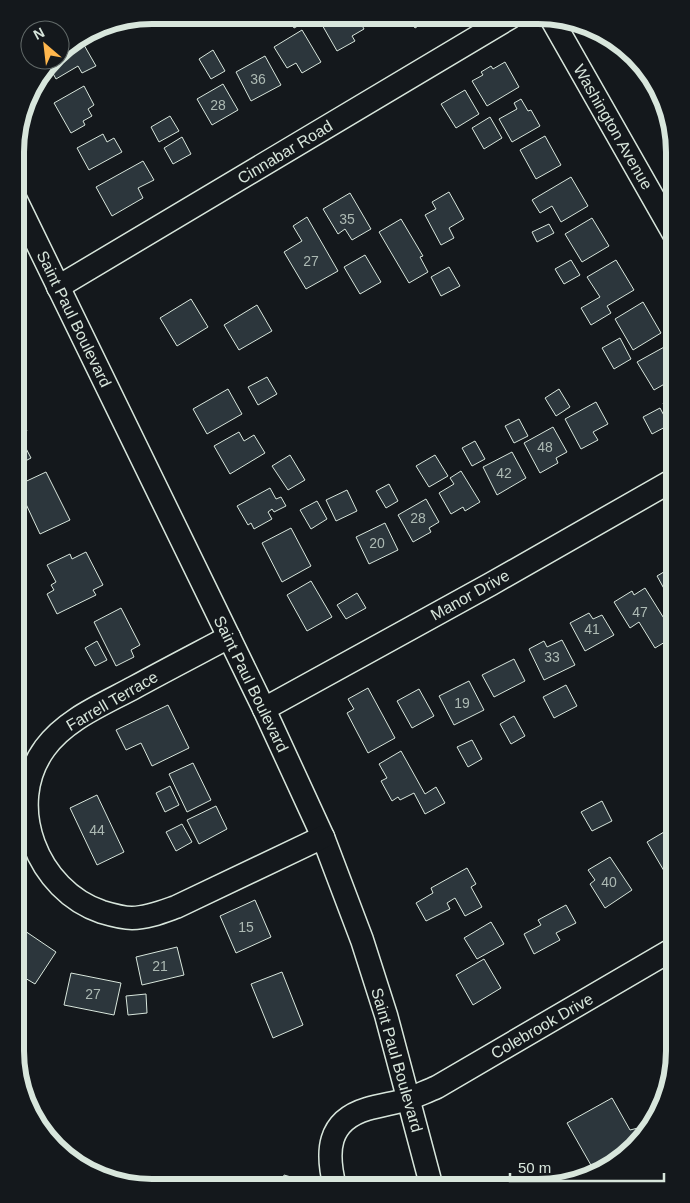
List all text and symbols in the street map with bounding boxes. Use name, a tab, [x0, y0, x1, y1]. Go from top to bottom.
north arrow	[20, 20, 70, 70]
text: N	[31, 24, 47, 43]
street label: Washington Avenue	[570, 62, 656, 193]
house number: 36	[250, 71, 266, 87]
house number: 28	[210, 97, 226, 113]
street label: Cinnabar Road	[234, 117, 336, 187]
house number: 35	[339, 211, 355, 227]
street label: Saint Paul Boulevard	[34, 248, 114, 390]
house number: 27	[303, 253, 319, 269]
house number: 48	[537, 439, 553, 455]
house number: 42	[496, 465, 512, 481]
house number: 28	[410, 510, 426, 526]
house number: 20	[369, 535, 385, 551]
street label: Manor Drive	[428, 566, 512, 624]
house number: 47	[632, 604, 648, 620]
street label: Saint Paul Boulevard	[211, 613, 291, 755]
house number: 41	[584, 621, 600, 637]
house number: 33	[544, 649, 560, 665]
street label: Farrell Terrace	[63, 668, 161, 734]
house number: 19	[454, 695, 470, 711]
house number: 44	[89, 822, 105, 838]
house number: 40	[601, 874, 617, 890]
house number: 15	[238, 919, 254, 935]
house number: 21	[152, 958, 168, 974]
house number: 27	[85, 986, 101, 1002]
street label: Saint Paul Boulevard	[368, 986, 426, 1134]
street label: Colebrook Drive	[488, 990, 596, 1062]
scale bar	[510, 1150, 664, 1182]
text: 50 m	[518, 1159, 551, 1176]

